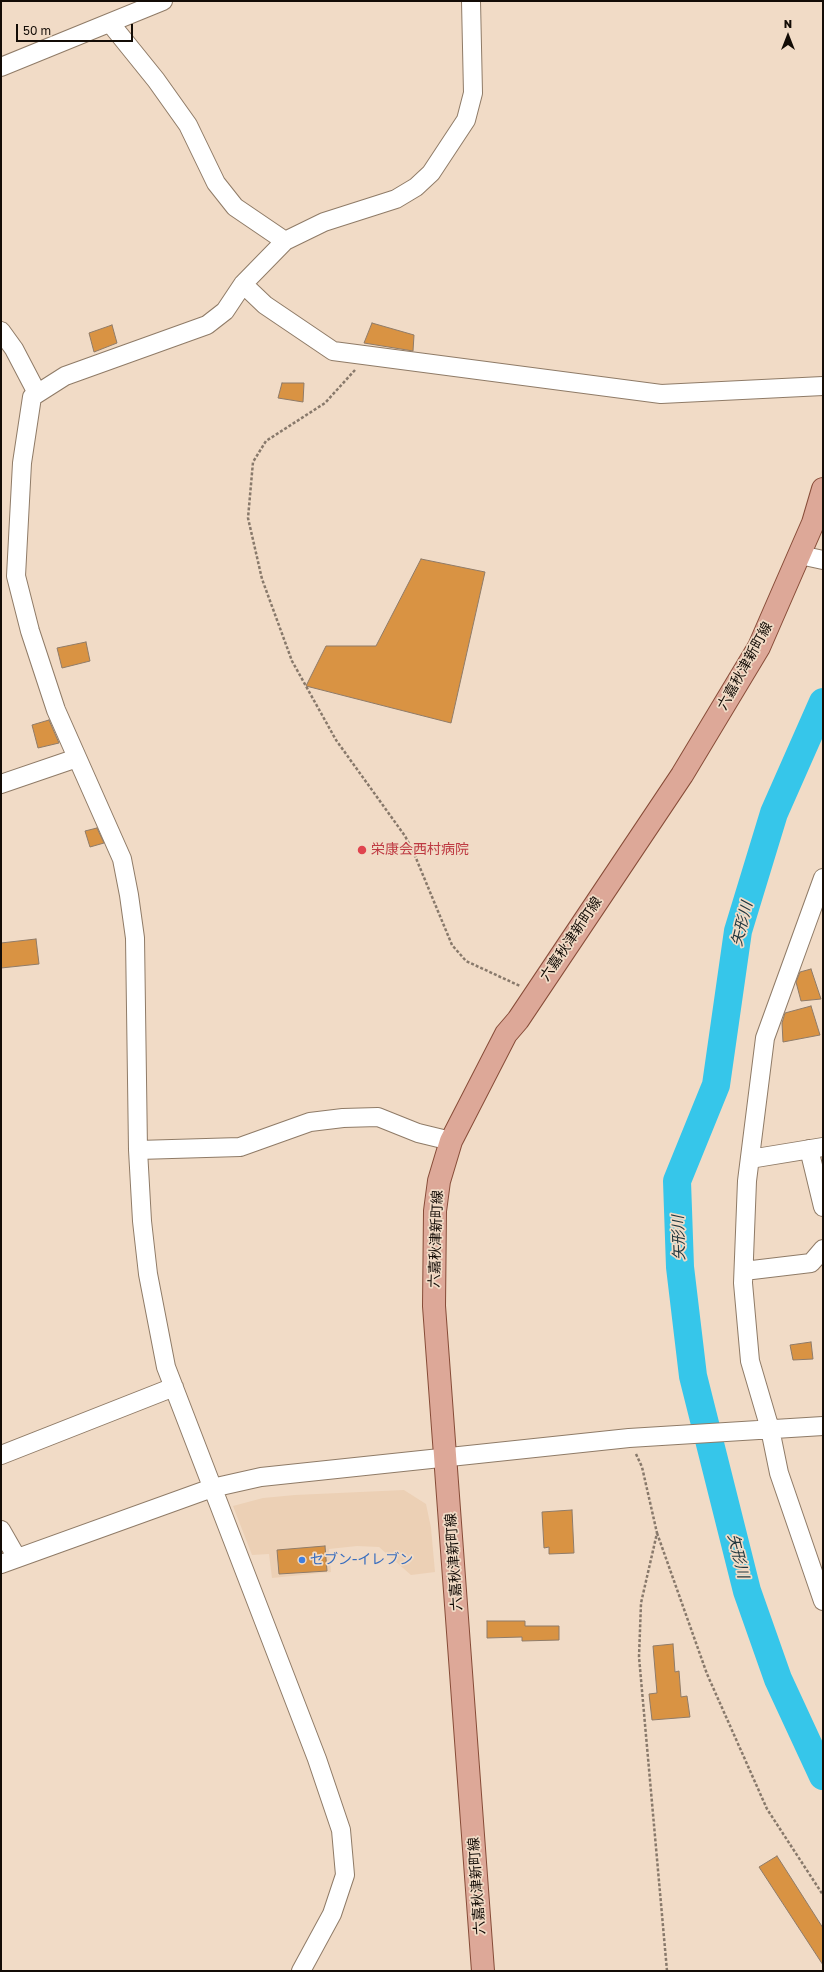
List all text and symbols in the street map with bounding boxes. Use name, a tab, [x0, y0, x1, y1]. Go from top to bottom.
scale bar	[18, 16, 135, 42]
north arrow	[768, 16, 808, 56]
text: N	[784, 17, 792, 30]
text: 50 m	[23, 23, 51, 38]
street label: 六嘉秋津新町線	[714, 619, 776, 713]
place label: 栄康会西村病院	[371, 842, 469, 858]
marker: 栄康会西村病院	[356, 844, 368, 856]
street label: 六嘉秋津新町線	[537, 894, 605, 984]
water label: 矢形川	[728, 900, 756, 948]
street label: 六嘉秋津新町線	[426, 1190, 446, 1288]
water label: 矢形川	[669, 1215, 689, 1261]
street label: 六嘉秋津新町線	[442, 1513, 466, 1611]
water label: 矢形川	[724, 1532, 752, 1580]
place label: セブン-イレブン	[310, 1552, 413, 1568]
marker: セブン-イレブン	[297, 1555, 307, 1565]
street label: 六嘉秋津新町線	[465, 1837, 489, 1935]

